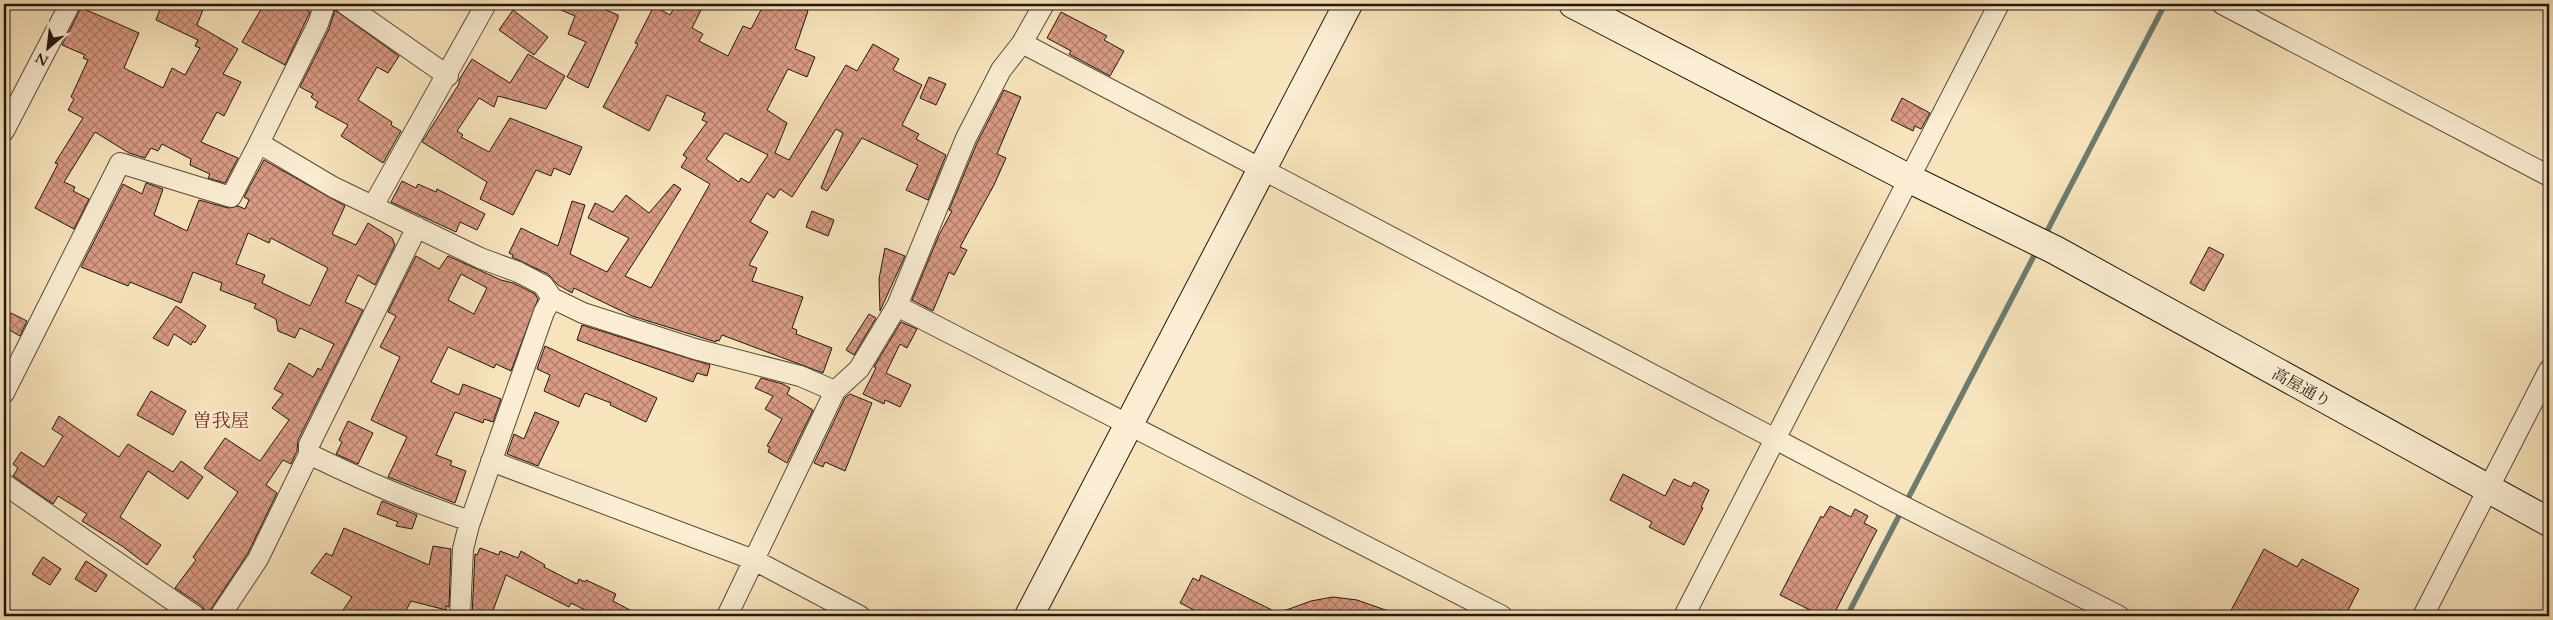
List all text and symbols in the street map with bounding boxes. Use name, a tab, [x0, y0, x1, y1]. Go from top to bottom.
north arrow	[22, 22, 72, 72]
text: N	[32, 48, 52, 70]
street label: 高屋通り	[2268, 363, 2335, 413]
district label: 曽我屋	[192, 408, 250, 434]

